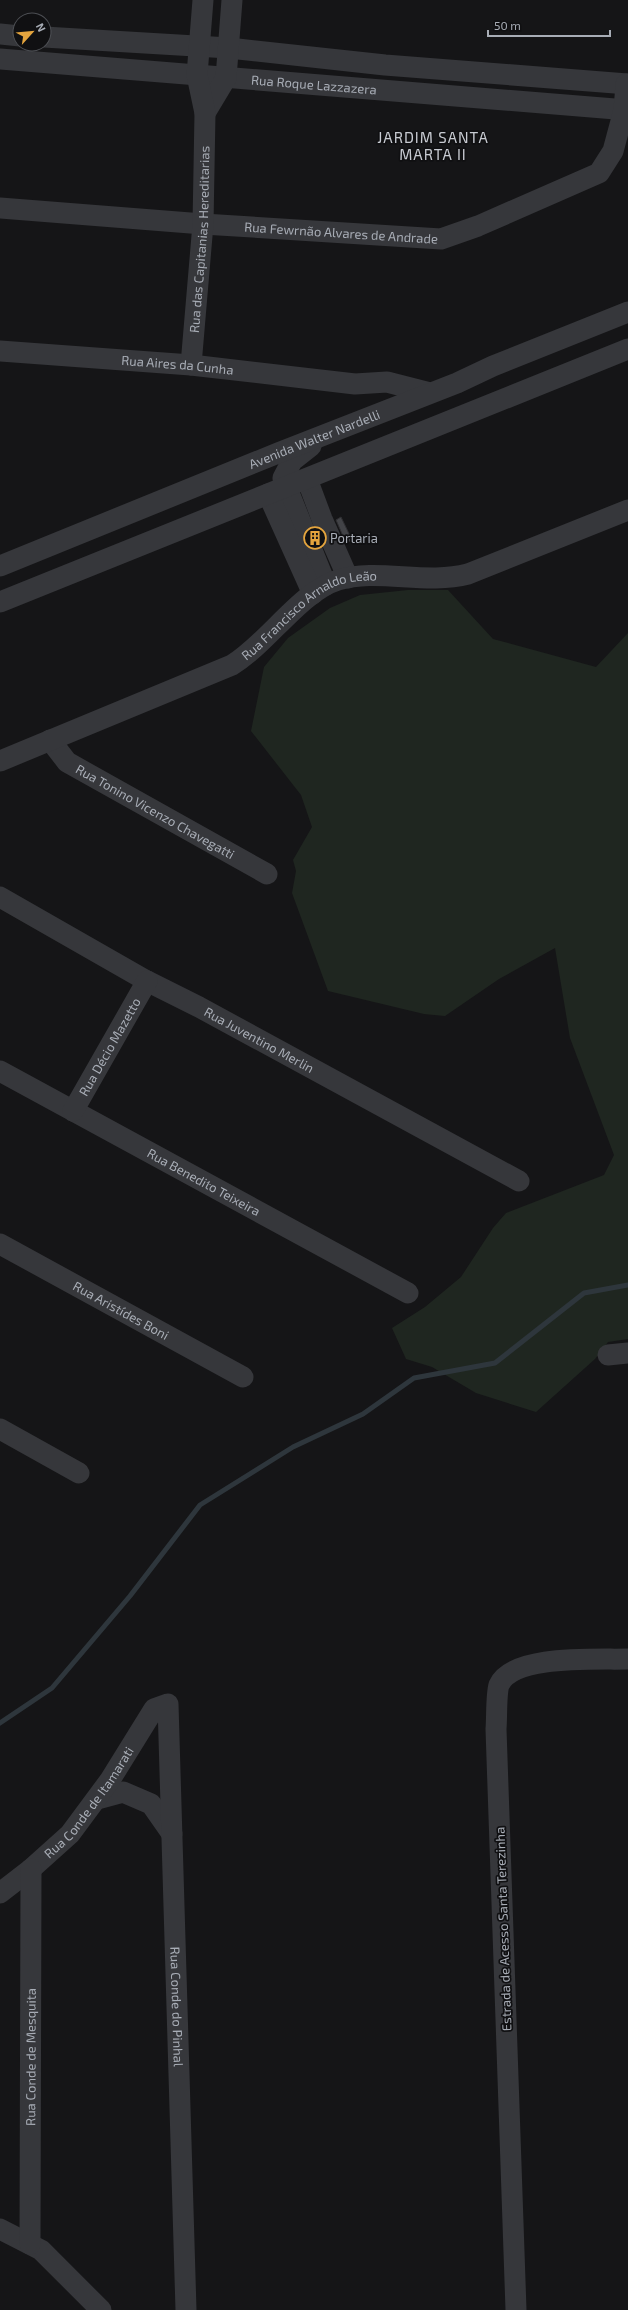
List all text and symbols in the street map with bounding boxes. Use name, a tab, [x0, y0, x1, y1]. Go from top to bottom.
north arrow	[12, 12, 52, 52]
scale bar	[488, 12, 610, 38]
text: 50 m	[494, 18, 521, 32]
text: N	[34, 21, 49, 34]
street label: Rua Roque Lazzazera	[251, 71, 377, 98]
district label: JARDIM SANTA MARTA II	[377, 128, 489, 163]
street label: Rua das Capitanias Hereditarias	[186, 146, 212, 333]
street label: Rua Fewrnão Alvares de Andrade	[244, 219, 438, 247]
street label: Rua Aires da Cunha	[121, 352, 234, 378]
street label: Avenida Walter Nardelli	[246, 406, 382, 472]
building icon: Portaria	[302, 525, 328, 551]
place label: Portaria	[330, 530, 378, 546]
street label: Rua Francisco Arnaldo Leão	[238, 567, 377, 663]
street label: Rua Tonino Vicenzo Chavegatti	[73, 761, 237, 862]
street label: Rua Décio Mazetto	[75, 995, 144, 1099]
street label: Rua Juventino Merlin	[201, 1003, 317, 1076]
street label: Rua Benedito Teixeira	[144, 1145, 263, 1219]
street label: Rua Aristídes Boni	[70, 1278, 172, 1343]
street label: Rua Conde de Itamarati	[41, 1744, 137, 1861]
street label: Estrada de Acesso Santa Terezinha	[491, 1827, 515, 2031]
street label: Rua Conde do Pinhal	[167, 1946, 187, 2067]
street label: Rua Conde de Mesquita	[22, 1988, 39, 2126]

